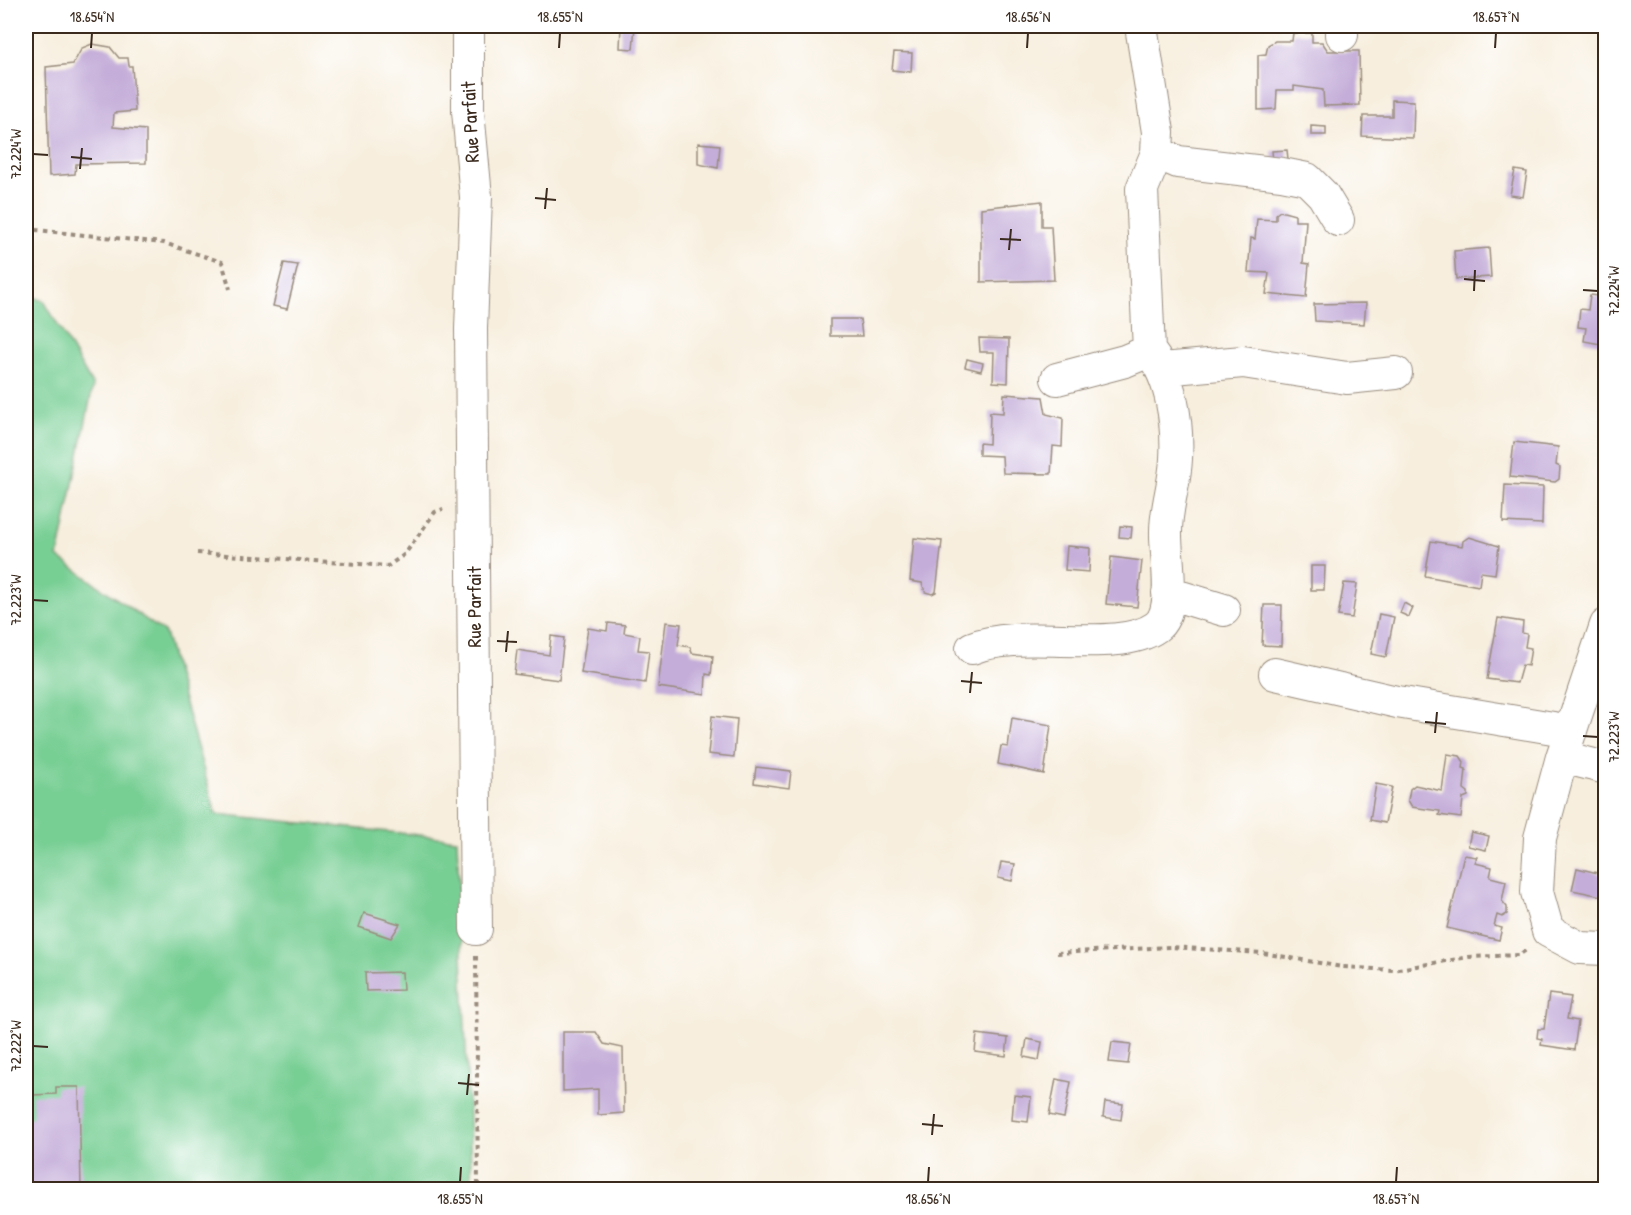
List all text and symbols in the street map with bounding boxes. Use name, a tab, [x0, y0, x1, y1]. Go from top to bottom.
text: 18.654°N	[70, 6, 114, 27]
text: 18.655°N	[537, 6, 583, 27]
text: 18.656°N	[1006, 6, 1050, 27]
text: 18.657°N	[1473, 6, 1519, 27]
street label: Rue Parfait	[454, 80, 485, 163]
text: 72.224°W	[5, 128, 26, 179]
text: 72.224°W	[1603, 265, 1624, 316]
street label: Rue Parfait	[460, 565, 487, 648]
text: 72.223°W	[5, 574, 26, 626]
text: 72.223°W	[1603, 711, 1624, 763]
text: 72.222°W	[5, 1020, 26, 1072]
text: 18.655°N	[437, 1188, 483, 1209]
text: 18.656°N	[906, 1188, 950, 1209]
text: 18.657°N	[1373, 1188, 1419, 1209]

